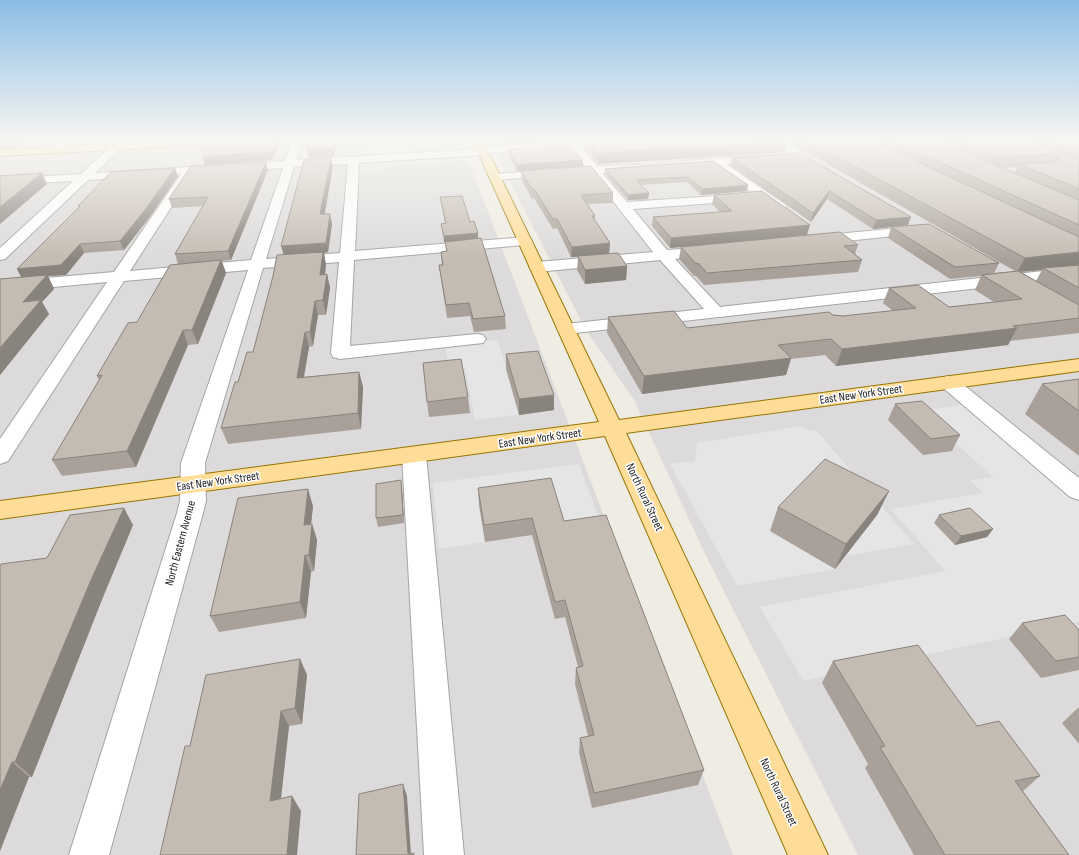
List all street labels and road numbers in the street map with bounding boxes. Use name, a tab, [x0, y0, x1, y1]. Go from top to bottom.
street label: East New York Street	[819, 381, 904, 408]
street label: East New York Street	[498, 425, 583, 452]
street label: North Rural Street	[622, 461, 667, 534]
street label: East New York Street	[176, 468, 261, 495]
street label: North Eastern Avenue	[162, 499, 199, 587]
street label: North Rural Street	[756, 756, 801, 829]

